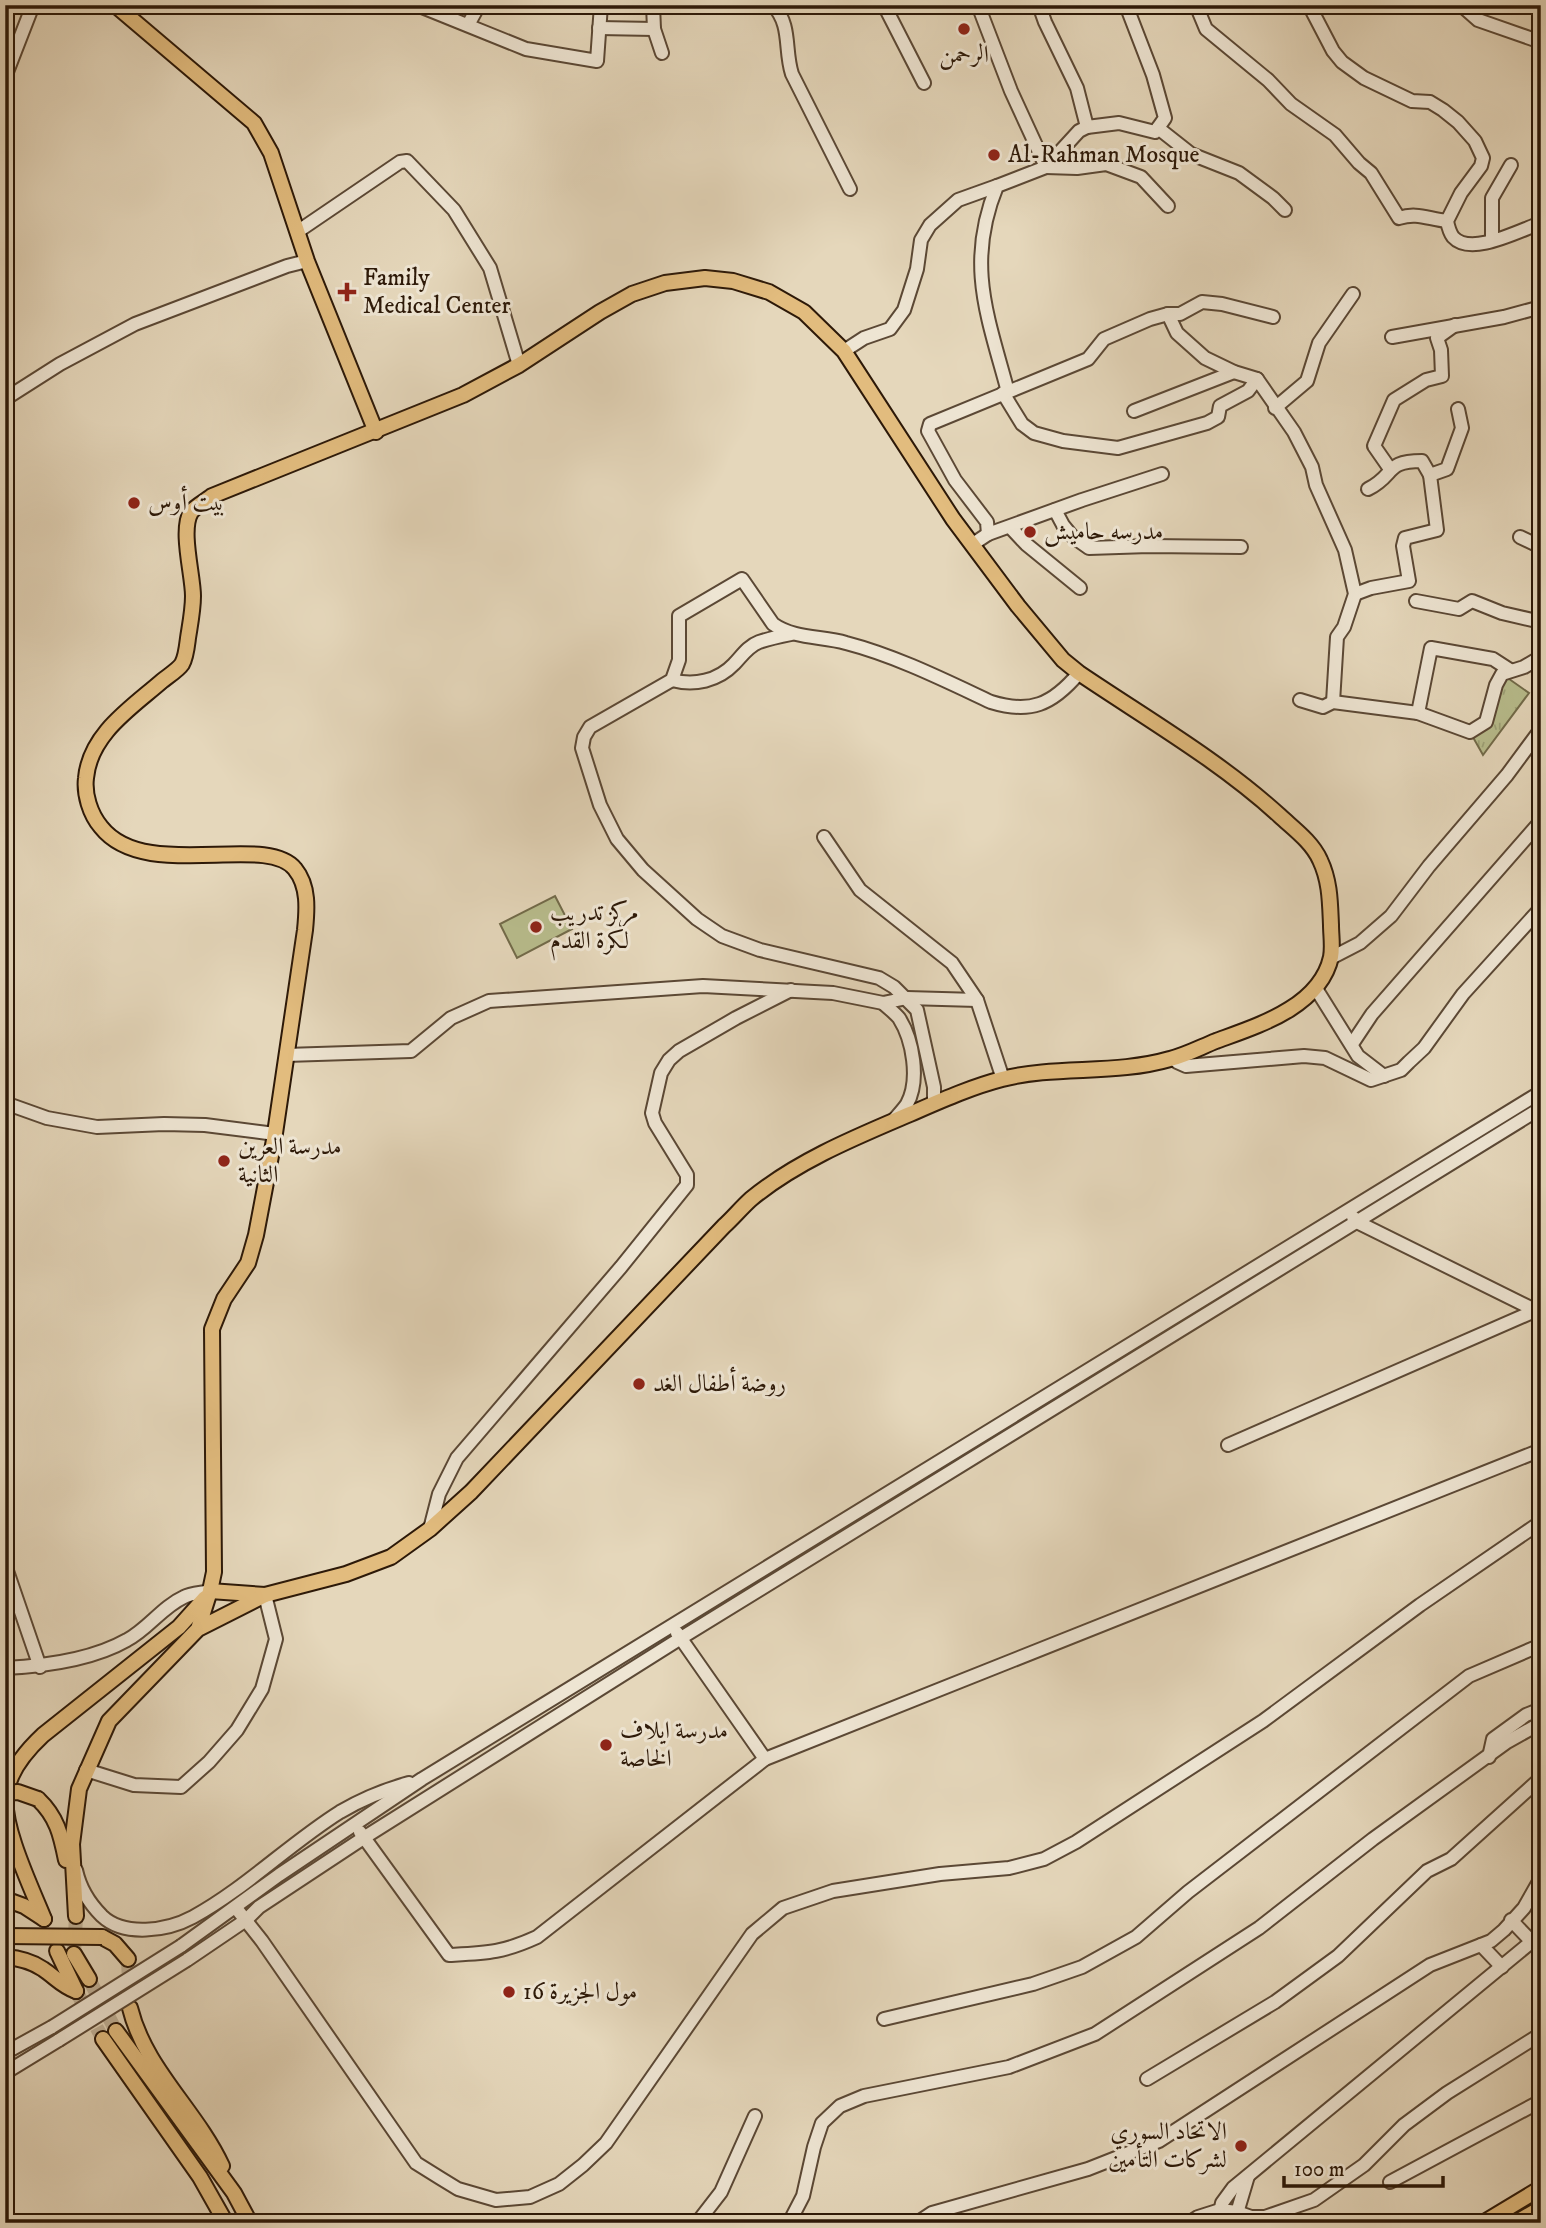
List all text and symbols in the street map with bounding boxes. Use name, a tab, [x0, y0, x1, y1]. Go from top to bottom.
marker: الرحمن	[956, 21, 972, 37]
place label: الرحمن	[939, 40, 989, 70]
place label: Al-Rahman Mosque	[1008, 140, 1200, 170]
marker: Al-Rahman Mosque	[986, 147, 1002, 163]
place label: Family Medical Center	[363, 263, 511, 321]
marker: Family Medical Center	[337, 282, 357, 302]
place label: بيت أوس	[148, 485, 225, 518]
marker: بيت أوس	[126, 495, 142, 511]
place label: مدرسه حاميش	[1044, 517, 1163, 547]
marker: مدرسه حاميش	[1022, 524, 1038, 540]
place label: مركز تدريب لكرة القدم	[550, 898, 638, 961]
marker: مركز تدريب لكرة القدم	[528, 919, 544, 935]
place label: مدرسة العرين الثانية	[238, 1132, 341, 1190]
marker: مدرسة العرين الثانية	[216, 1153, 232, 1169]
place label: روضة أطفال الغد	[653, 1366, 786, 1399]
marker: روضة أطفال الغد	[631, 1376, 647, 1392]
place label: مدرسة ايلاف الخاصة	[620, 1716, 728, 1774]
marker: مدرسة ايلاف الخاصة	[598, 1737, 614, 1753]
place label: مول الجزيرة 16	[523, 1977, 637, 2007]
marker: مول الجزيرة 16	[501, 1984, 517, 2000]
place label: الاتحاد السوري لشركات التأمين	[1108, 2117, 1227, 2175]
marker: الاتحاد السوري لشركات التأمين	[1233, 2138, 1249, 2154]
scale bar	[1284, 2144, 1443, 2188]
text: 100 m	[1294, 2157, 1345, 2183]

